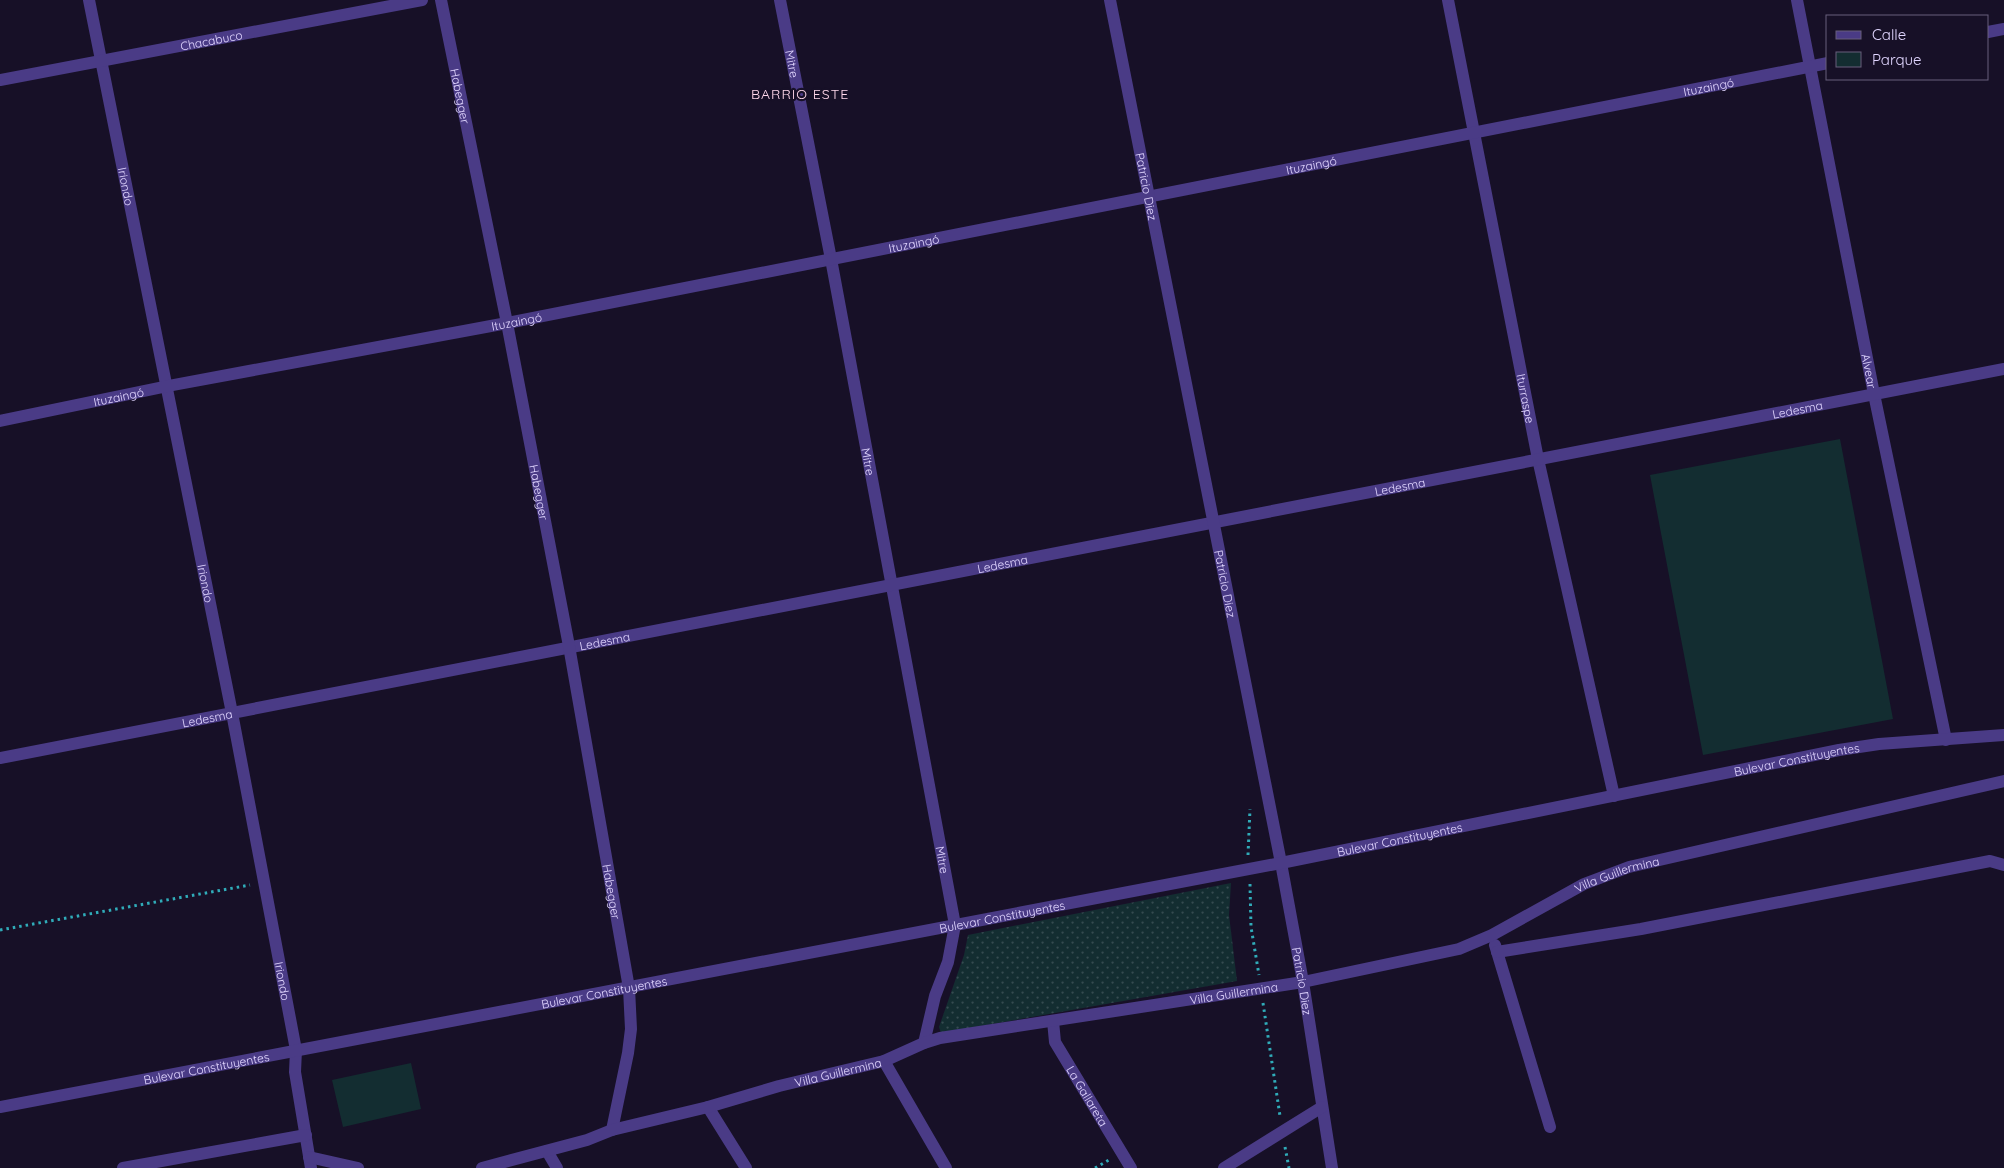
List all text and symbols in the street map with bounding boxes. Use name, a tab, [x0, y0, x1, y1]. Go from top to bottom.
legend	[1826, 15, 1989, 80]
text: Calle	[1872, 25, 1906, 44]
street label: Chacabuco	[179, 27, 244, 53]
street label: Mitre	[783, 49, 803, 79]
text: Parque	[1872, 50, 1922, 69]
street label: Habegger	[448, 67, 474, 125]
street label: Ituzaingó	[1682, 74, 1735, 99]
district label: BARRIO ESTE	[751, 85, 849, 103]
street label: Patricio Diez	[1133, 151, 1161, 222]
street label: Ituzaingó	[1285, 152, 1338, 177]
street label: Iriondo	[115, 166, 138, 207]
street label: Ituzaingó	[887, 231, 940, 255]
street label: Ituzaingó	[490, 309, 543, 333]
street label: Alvear	[1859, 352, 1880, 390]
street label: Iturraspe	[1514, 372, 1538, 425]
street label: Ituzaingó	[92, 384, 145, 409]
street label: Ledesma	[1771, 397, 1824, 421]
street label: Mitre	[859, 447, 879, 477]
street label: Habegger	[527, 463, 552, 522]
street label: Ledesma	[1373, 474, 1426, 499]
street label: Patricio Diez	[1212, 548, 1240, 619]
street label: Ledesma	[976, 551, 1029, 576]
street label: Iriondo	[195, 563, 217, 604]
street label: Ledesma	[578, 628, 631, 653]
street label: Ledesma	[181, 706, 234, 730]
street label: Bulevar Constituyentes	[1732, 739, 1861, 779]
street label: Bulevar Constituyentes	[1336, 819, 1464, 859]
street label: Mitre	[933, 845, 953, 875]
street label: Villa Guillermina	[1571, 853, 1661, 895]
street label: Habegger	[600, 863, 624, 921]
street label: Bulevar Constituyentes	[938, 897, 1066, 935]
street label: Patricio Diez	[1289, 946, 1316, 1016]
street label: Iriondo	[272, 960, 294, 1002]
street label: Bulevar Constituyentes	[540, 973, 669, 1011]
street label: Villa Guillermina	[1189, 979, 1279, 1007]
street label: Bulevar Constituyentes	[142, 1048, 271, 1087]
street label: Villa Guillermina	[793, 1054, 883, 1090]
street label: La Gallareta	[1063, 1063, 1111, 1129]

